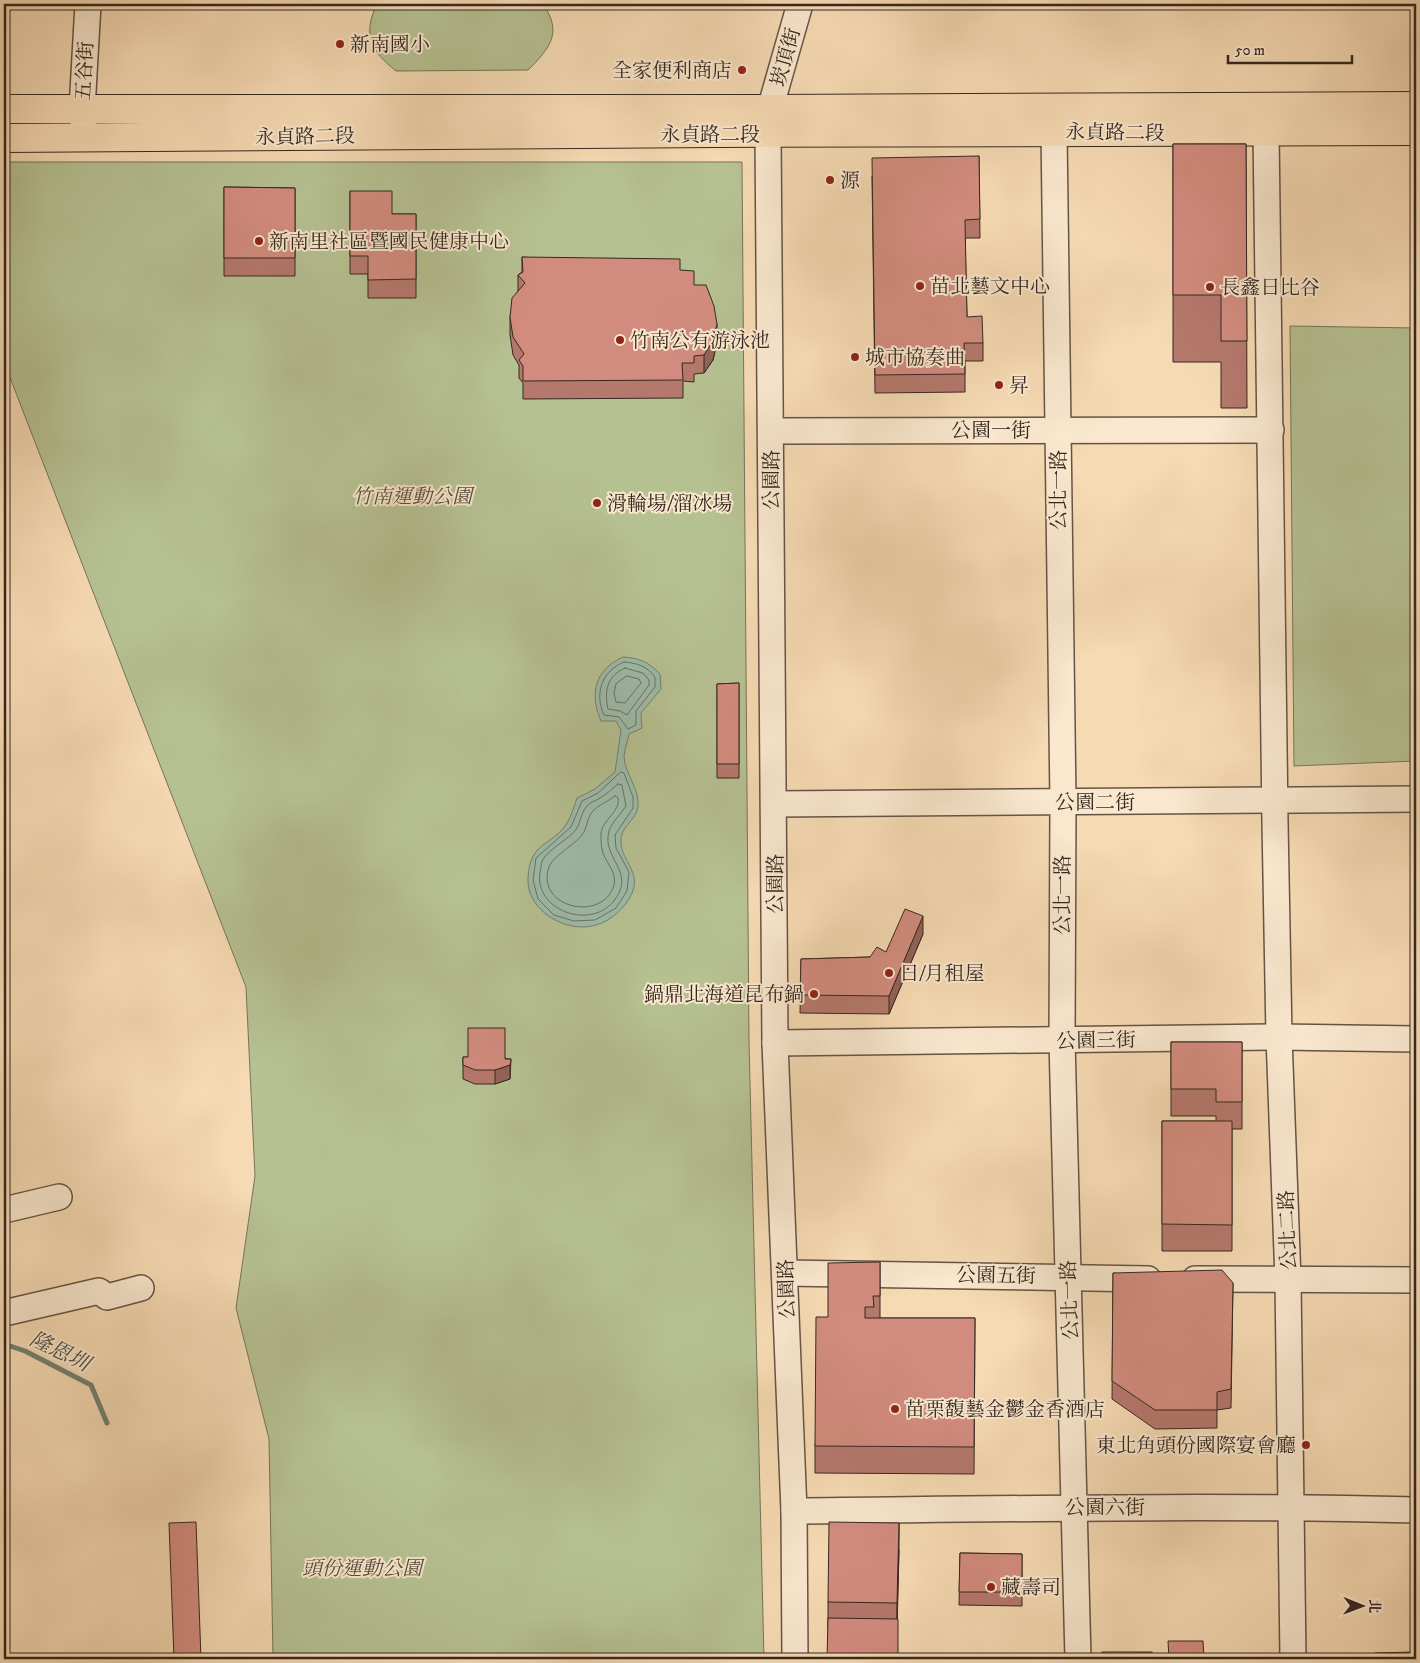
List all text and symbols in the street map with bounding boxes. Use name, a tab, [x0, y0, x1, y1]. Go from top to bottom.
street label: 崁頂街	[766, 25, 807, 90]
scale bar	[1228, 32, 1351, 64]
place label: 新南國小	[350, 33, 430, 58]
marker: 新南國小	[334, 38, 346, 50]
street label: 五谷街	[71, 40, 100, 102]
text: 50 m	[1235, 41, 1265, 60]
place label: 全家便利商店	[612, 59, 732, 84]
marker: 全家便利商店	[736, 64, 748, 76]
street label: 永貞路二段	[1065, 120, 1165, 147]
street label: 永貞路二段	[660, 123, 760, 148]
street label: 永貞路二段	[255, 124, 355, 151]
place label: 源	[840, 169, 860, 194]
marker: 源	[824, 174, 836, 186]
place label: 新南里社區暨國民健康中心	[269, 230, 509, 255]
marker: 新南里社區暨國民健康中心	[253, 235, 265, 247]
place label: 苗北藝文中心	[930, 275, 1050, 300]
place label: 長鑫日比谷	[1220, 276, 1320, 301]
marker: 苗北藝文中心	[914, 280, 926, 292]
marker: 長鑫日比谷	[1204, 281, 1216, 293]
place label: 竹南公有游泳池	[630, 329, 770, 354]
marker: 竹南公有游泳池	[614, 334, 626, 346]
place label: 城市協奏曲	[865, 346, 965, 371]
marker: 城市協奏曲	[849, 351, 861, 363]
place label: 昇	[1009, 374, 1029, 399]
marker: 昇	[993, 379, 1005, 391]
street label: 公園一街	[951, 419, 1031, 444]
street label: 公園路	[760, 450, 785, 510]
street label: 公北一路	[1047, 450, 1072, 530]
park label: 竹南運動公園	[352, 485, 475, 510]
place label: 滑輪場/溜冰場	[607, 492, 732, 517]
marker: 滑輪場/溜冰場	[591, 497, 603, 509]
street label: 公園二街	[1055, 791, 1135, 816]
street label: 公園路	[764, 854, 789, 914]
street label: 公北一路	[1051, 855, 1076, 935]
place label: 日/月租屋	[899, 962, 984, 987]
marker: 日/月租屋	[883, 967, 895, 979]
place label: 鍋鼎北海道昆布鍋	[644, 983, 804, 1008]
marker: 鍋鼎北海道昆布鍋	[808, 988, 820, 1000]
street label: 公園三街	[1056, 1028, 1136, 1055]
street label: 公北二路	[1275, 1190, 1302, 1270]
street label: 公園路	[774, 1259, 801, 1319]
street label: 公北一路	[1057, 1260, 1084, 1340]
street label: 公園五街	[956, 1263, 1036, 1290]
water label: 隆恩圳	[26, 1326, 96, 1379]
place label: 苗栗馥藝金鬱金香酒店	[905, 1398, 1105, 1423]
marker: 苗栗馥藝金鬱金香酒店	[889, 1403, 901, 1415]
place label: 東北角頭份國際宴會廳	[1096, 1434, 1296, 1459]
marker: 東北角頭份國際宴會廳	[1300, 1439, 1312, 1451]
street label: 公園六街	[1065, 1496, 1145, 1521]
park label: 頭份運動公園	[302, 1557, 425, 1582]
place label: 藏壽司	[1001, 1576, 1061, 1601]
north arrow	[1338, 1580, 1388, 1630]
marker: 藏壽司	[985, 1581, 997, 1593]
text: 北	[1365, 1599, 1383, 1613]

